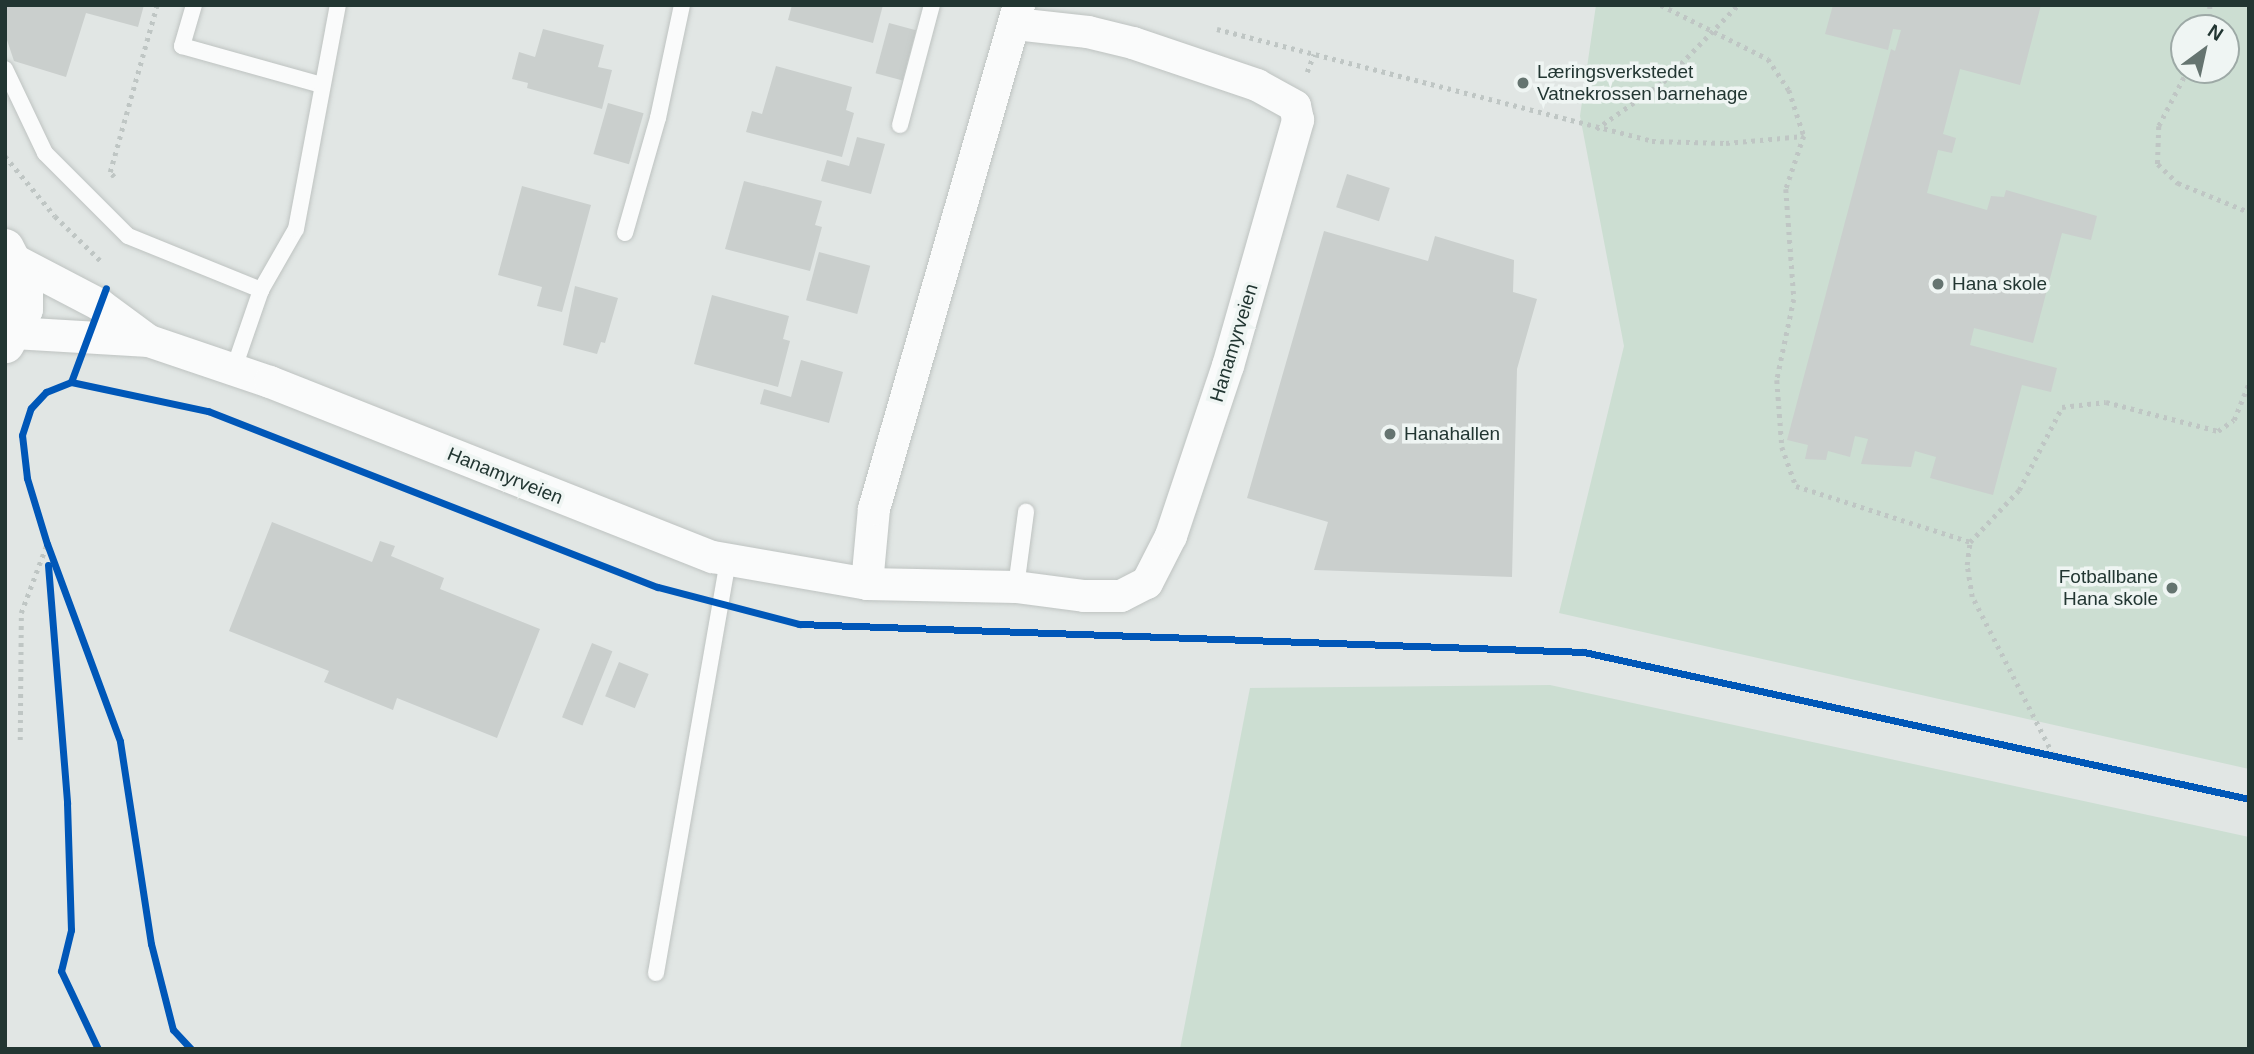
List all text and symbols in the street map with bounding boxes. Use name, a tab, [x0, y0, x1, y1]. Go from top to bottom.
north arrow	[2170, 14, 2240, 84]
text: N	[2204, 20, 2227, 45]
place label: Læringsverkstedet Vatnekrossen barnehage	[1537, 61, 1748, 105]
marker: Læringsverkstedet Vatnekrossen barnehage	[1515, 75, 1531, 91]
place label: Hana skole	[1952, 273, 2047, 295]
marker: Hana skole	[1930, 276, 1946, 292]
street label: Hanamyrveien	[1205, 281, 1263, 405]
place label: Hanahallen	[1404, 423, 1500, 445]
marker: Hanahallen	[1382, 426, 1398, 442]
street label: Hanamyrveien	[444, 442, 566, 510]
place label: Fotballbane Hana skole	[2059, 566, 2158, 610]
marker: Fotballbane Hana skole	[2164, 580, 2180, 596]

